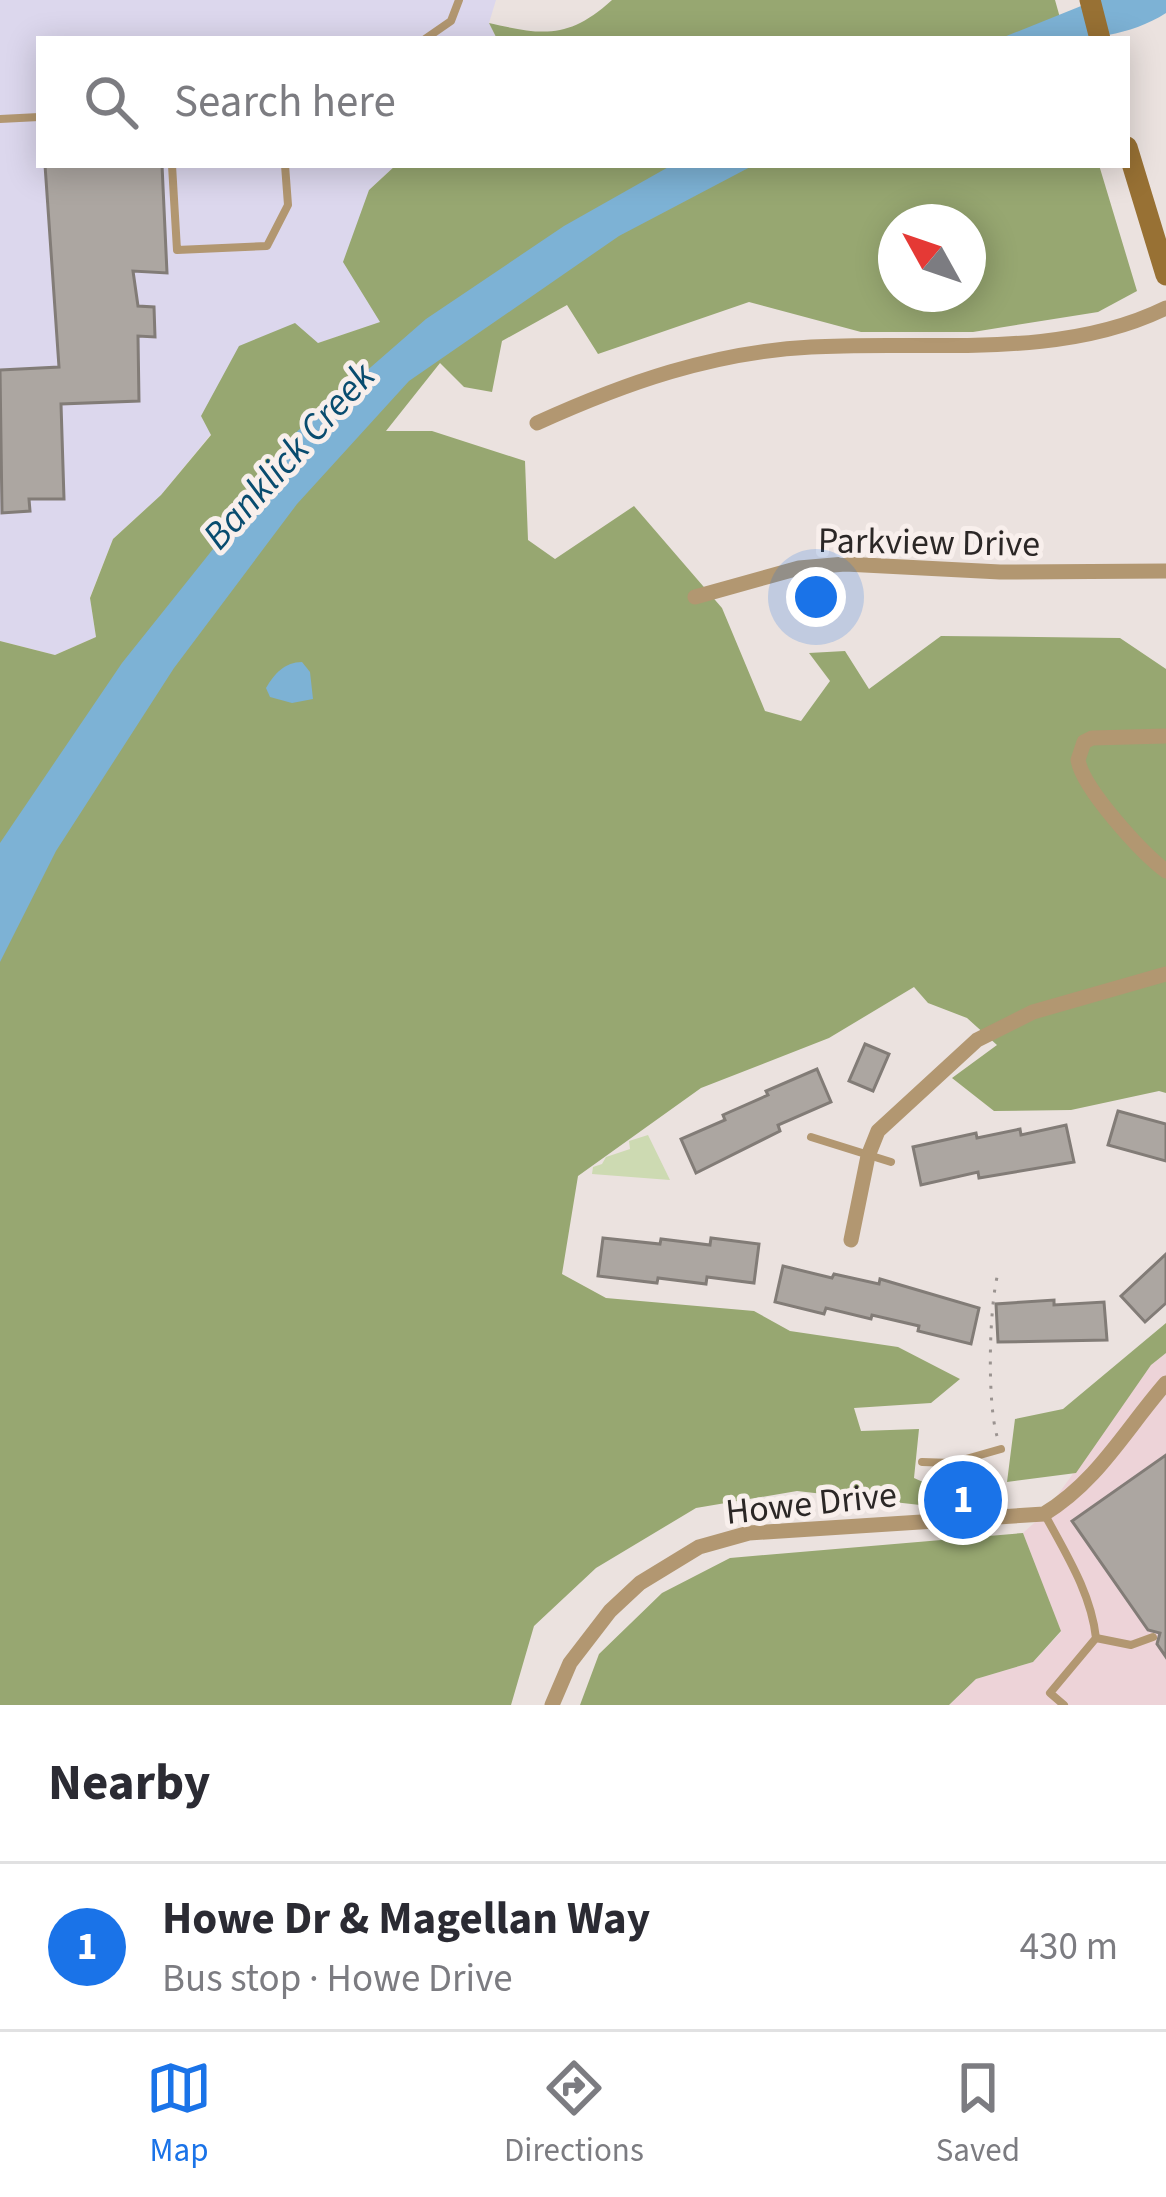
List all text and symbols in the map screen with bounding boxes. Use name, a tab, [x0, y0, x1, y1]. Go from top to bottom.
search box	[36, 36, 1130, 168]
icon: search	[78, 69, 144, 135]
text: Search here	[174, 70, 396, 134]
north arrow	[878, 204, 986, 312]
water label: Banklick Creek	[190, 349, 390, 562]
street label: Parkview Drive	[817, 515, 1040, 570]
your location	[786, 567, 846, 627]
pin: 1	[924, 1455, 1002, 1545]
street label: Howe Drive	[723, 1469, 899, 1538]
text: Nearby	[48, 1747, 210, 1819]
text: Howe Dr & Magellan Way	[162, 1887, 650, 1951]
text: 1	[77, 1919, 97, 1975]
text: 430 m	[1020, 1919, 1118, 1975]
text: Bus stop · Howe Drive	[162, 1951, 513, 2007]
tab: Map	[146, 2055, 212, 2174]
tab: Directions	[504, 2055, 644, 2174]
tab: Saved	[936, 2055, 1020, 2174]

